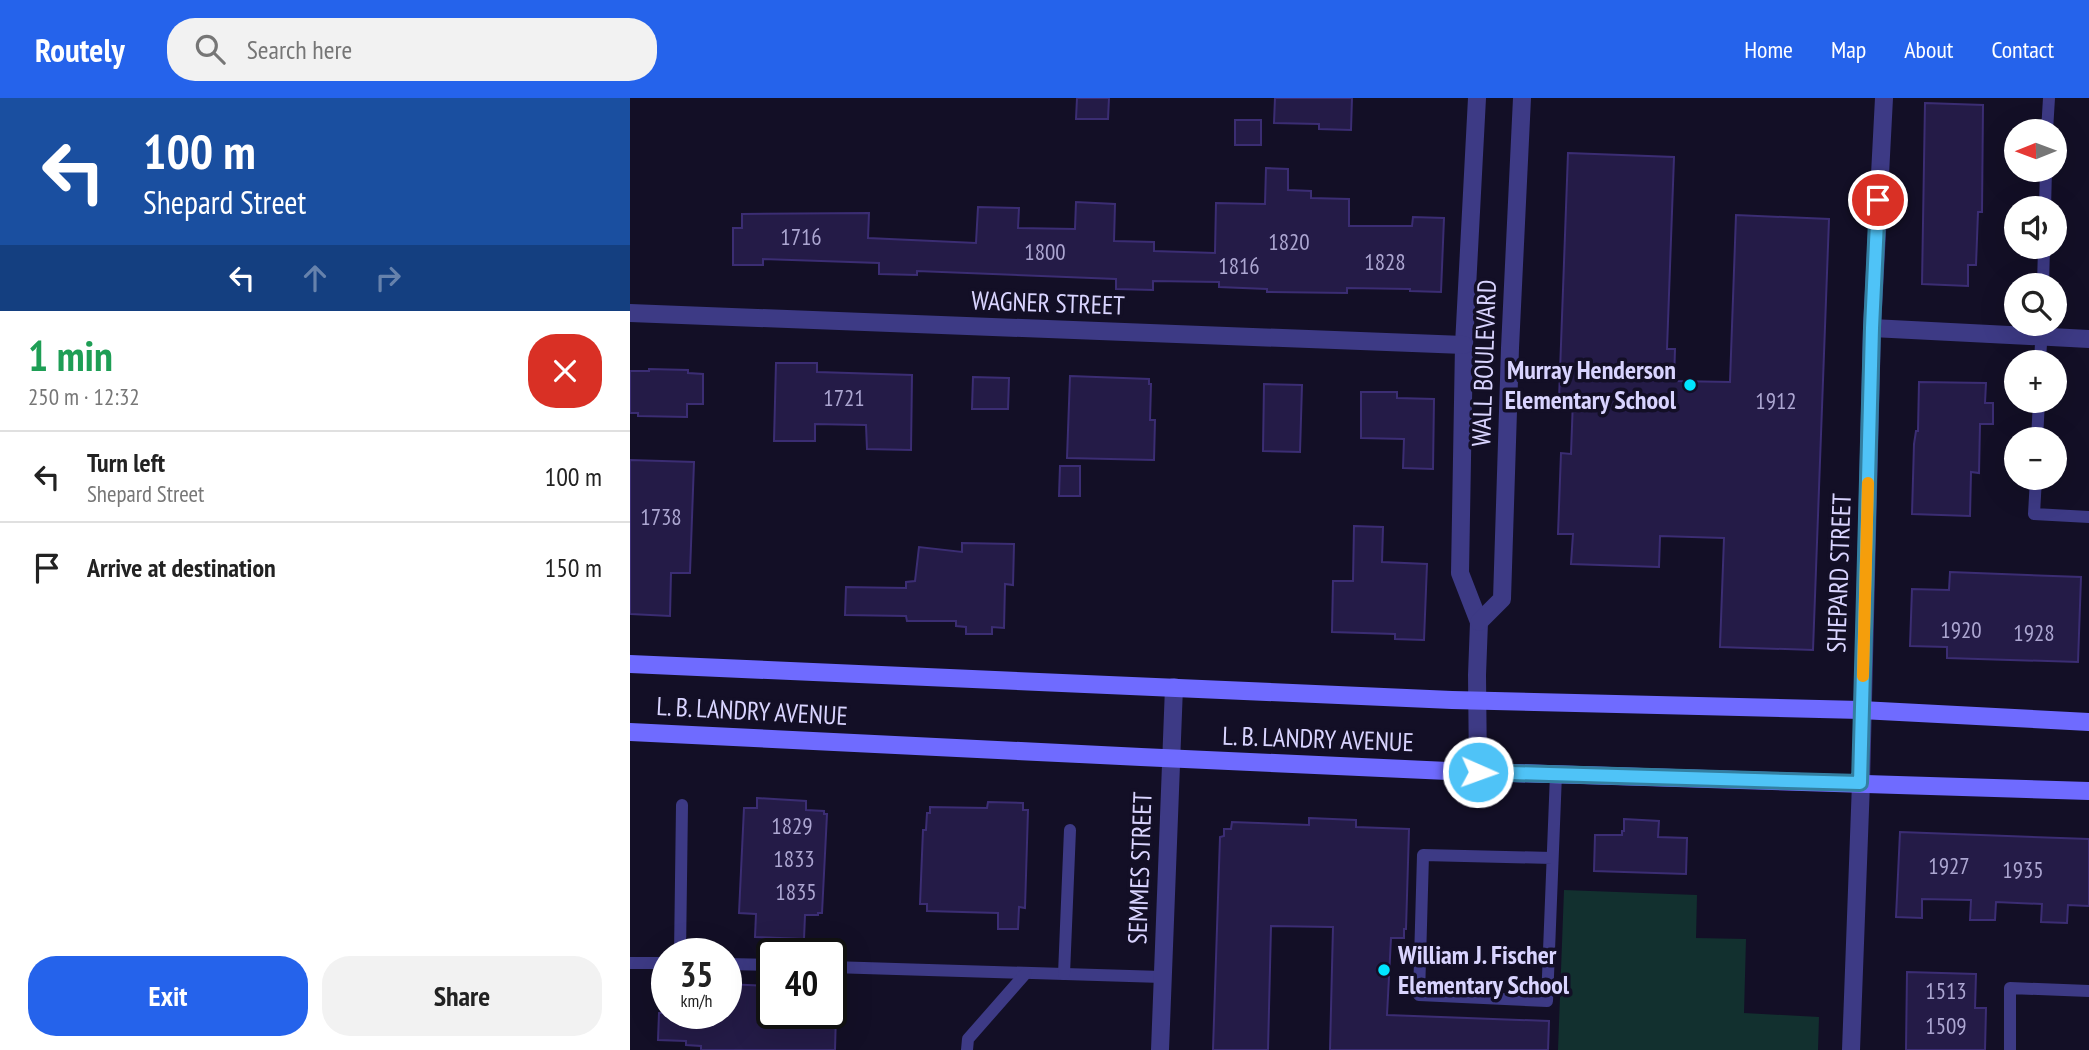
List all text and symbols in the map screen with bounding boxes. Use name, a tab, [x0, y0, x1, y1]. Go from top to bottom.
search box	[167, 18, 657, 81]
text: Routely	[35, 28, 125, 71]
icon: search	[191, 30, 229, 68]
text: Search here	[247, 33, 352, 66]
text: Home	[1744, 34, 1793, 65]
text: Map	[1831, 34, 1866, 65]
text: About	[1904, 34, 1953, 65]
text: Contact	[1991, 34, 2054, 65]
text: 100 m	[143, 119, 256, 183]
north arrow	[2004, 119, 2067, 182]
map controls	[2004, 119, 2067, 490]
icon: left	[28, 126, 119, 217]
pin	[1848, 170, 1908, 230]
text: Shepard Street	[143, 181, 306, 223]
icon: arrive	[1859, 181, 1897, 219]
button: sound	[2004, 196, 2067, 259]
house number: 1716	[780, 222, 822, 251]
house number: 1820	[1268, 227, 1310, 256]
house number: 1800	[1024, 237, 1066, 266]
house number: 1828	[1364, 247, 1406, 276]
house number: 1816	[1218, 251, 1260, 280]
icon: left	[223, 259, 261, 297]
icon: ahead	[296, 259, 334, 297]
icon: right	[369, 259, 407, 297]
button: search	[2004, 273, 2067, 336]
street label: WALL BOULEVARD	[1464, 279, 1503, 447]
street label: WAGNER STREET	[971, 283, 1126, 322]
text: 1 min	[28, 328, 113, 383]
button: close	[528, 334, 602, 408]
button: +	[2004, 350, 2067, 413]
place label: Murray Henderson Elementary School	[1505, 353, 1677, 416]
marker: Murray Henderson Elementary School	[1682, 377, 1698, 393]
text: 250 m · 12:32	[28, 382, 140, 411]
house number: 1721	[823, 383, 865, 412]
house number: 1912	[1755, 386, 1797, 415]
button: −	[2004, 427, 2067, 490]
text: Turn left	[87, 446, 165, 479]
icon: left	[28, 458, 66, 496]
text: 100 m	[544, 460, 602, 493]
text: Shepard Street	[87, 479, 204, 508]
street label: SHEPARD STREET	[1819, 492, 1858, 653]
house number: 1738	[640, 502, 682, 531]
icon: arrive	[28, 549, 66, 587]
text: Arrive at destination	[87, 551, 276, 584]
text: 150 m	[544, 551, 602, 584]
house number: 1920	[1940, 615, 1982, 644]
house number: 1928	[2013, 618, 2055, 647]
street label: L. B. LANDRY AVENUE	[656, 689, 848, 732]
street label: L. B. LANDRY AVENUE	[1222, 719, 1414, 758]
position arrow	[1441, 735, 1515, 809]
street label: SEMMES STREET	[1120, 791, 1159, 945]
house number: 1829	[771, 811, 813, 840]
house number: 1833	[773, 844, 815, 873]
house number: 1927	[1928, 851, 1970, 880]
house number: 1935	[2002, 855, 2044, 884]
house number: 1835	[775, 877, 817, 906]
speed limit sign: 40	[756, 938, 847, 1029]
place label: William J. Fischer Elementary School	[1397, 938, 1570, 1001]
text: 35	[680, 951, 713, 997]
button: Exit	[28, 956, 308, 1036]
button: Share	[322, 956, 602, 1036]
marker: William J. Fischer Elementary School	[1376, 962, 1392, 978]
house number: 1513	[1925, 976, 1967, 1005]
text: km/h	[681, 989, 712, 1012]
house number: 1509	[1925, 1011, 1967, 1040]

